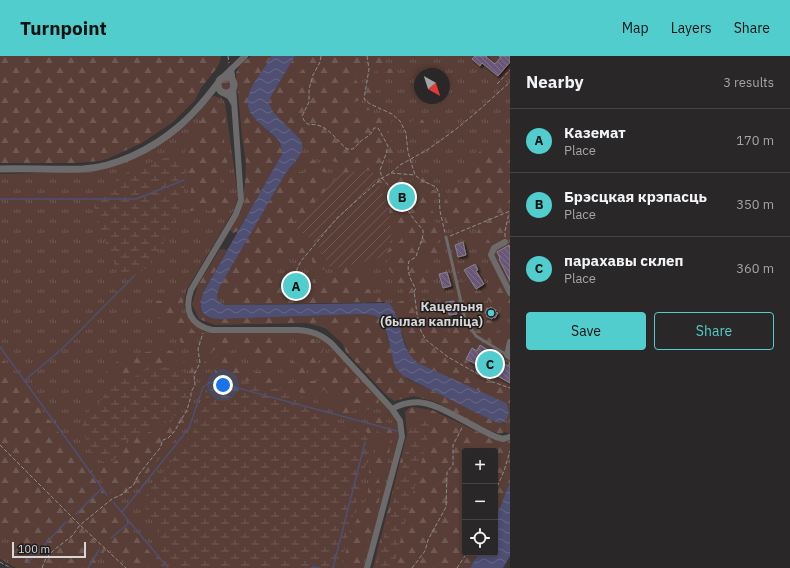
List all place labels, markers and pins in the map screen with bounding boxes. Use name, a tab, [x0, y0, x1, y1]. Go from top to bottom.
pin: B	[389, 182, 415, 212]
pin: A	[283, 271, 309, 301]
place label: Кацельня (былая капліца)	[380, 298, 483, 330]
marker: Кацельня (былая капліца)	[486, 308, 496, 318]
pin: C	[477, 349, 503, 379]

